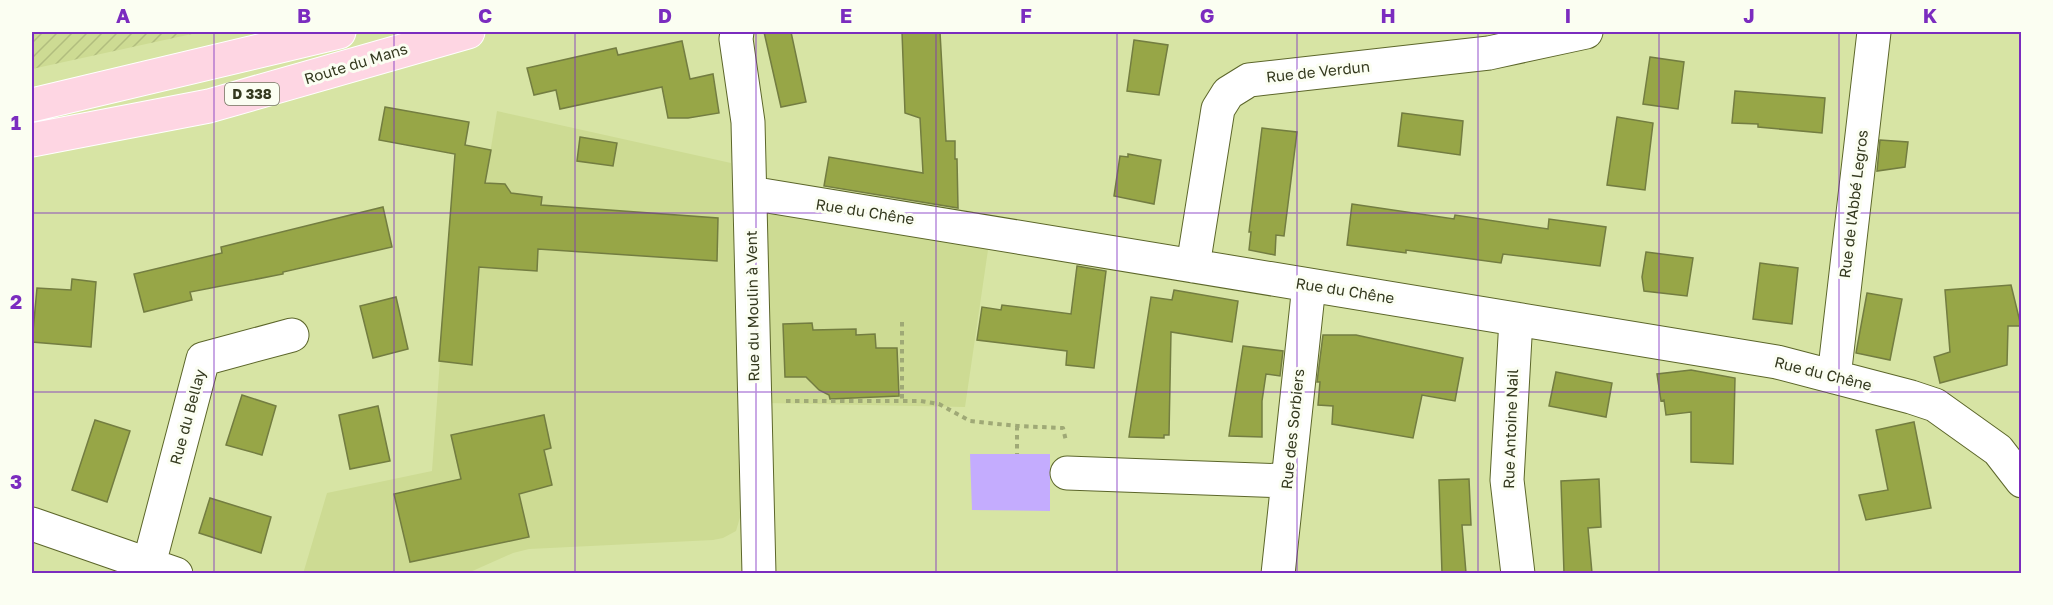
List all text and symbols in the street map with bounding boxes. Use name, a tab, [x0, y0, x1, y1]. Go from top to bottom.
text: A	[116, 3, 130, 27]
text: B	[297, 3, 311, 27]
text: C	[478, 3, 492, 27]
text: D	[658, 3, 672, 27]
text: E	[840, 3, 852, 27]
text: F	[1020, 3, 1032, 27]
text: G	[1200, 3, 1214, 27]
text: H	[1380, 3, 1396, 27]
text: I	[1565, 3, 1571, 27]
text: J	[1743, 3, 1755, 27]
text: K	[1923, 3, 1938, 27]
street label: Route du Mans	[302, 39, 410, 87]
street label: Rue de Verdun	[1265, 57, 1371, 85]
road number: D 338	[225, 83, 279, 105]
text: 1	[11, 110, 21, 134]
street label: Rue de l'Abbé Legros	[1835, 129, 1871, 279]
street label: Rue du Chêne	[815, 194, 916, 228]
street label: Rue du Moulin à Vent	[742, 230, 762, 382]
street label: Rue du Chêne	[1295, 273, 1396, 307]
text: 2	[10, 289, 22, 313]
street label: Rue du Chêne	[1773, 352, 1874, 394]
street label: Rue du Bellay	[166, 366, 209, 467]
street label: Rue des Sorbiers	[1277, 368, 1307, 490]
street label: Rue Antoine Nail	[1499, 369, 1521, 489]
text: 3	[10, 469, 22, 493]

